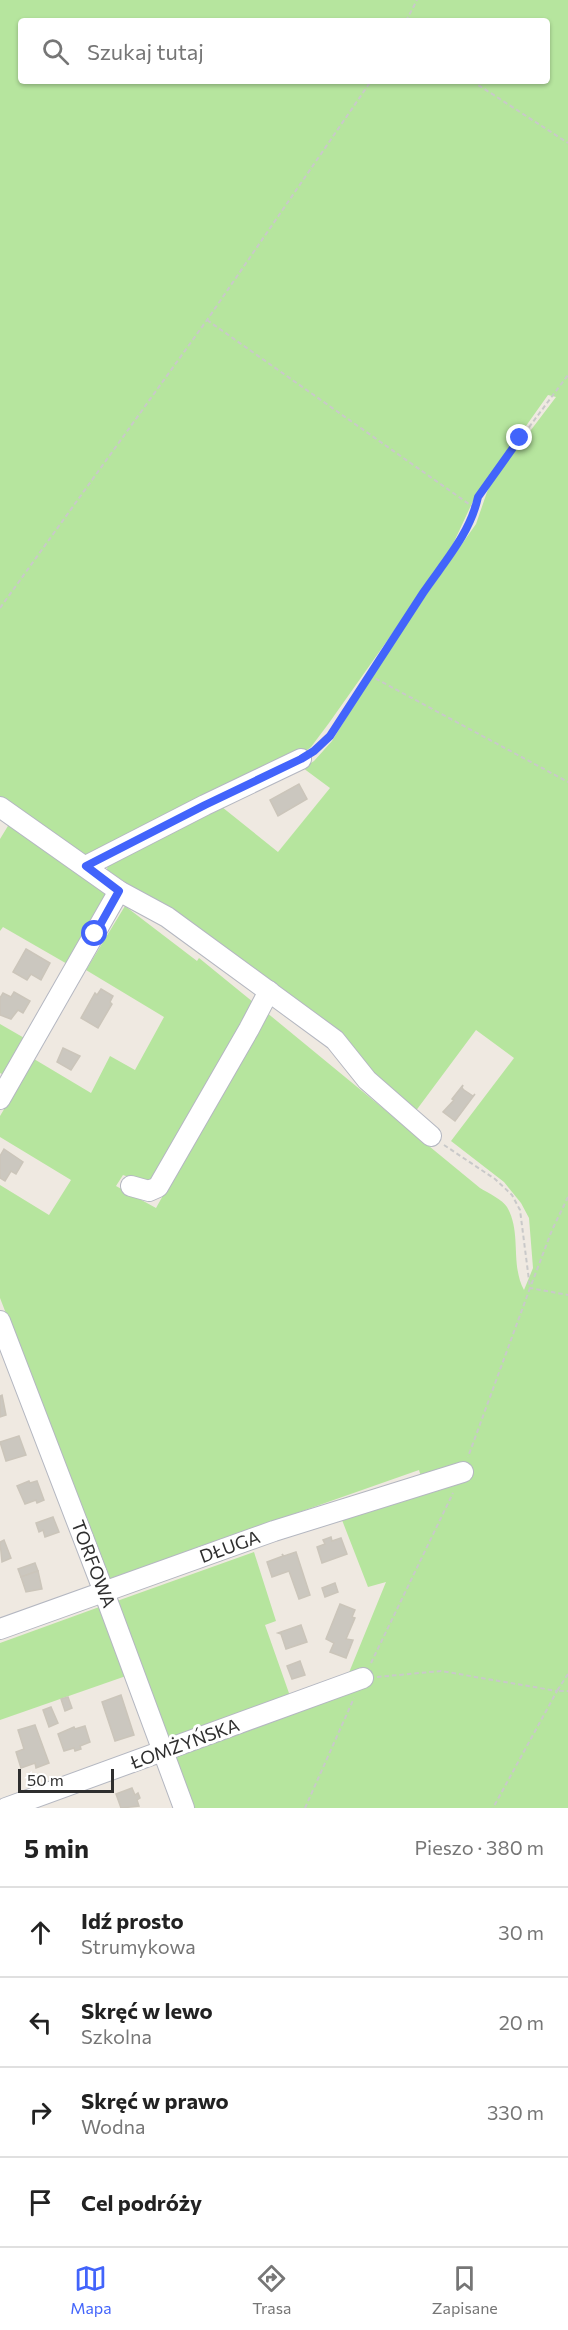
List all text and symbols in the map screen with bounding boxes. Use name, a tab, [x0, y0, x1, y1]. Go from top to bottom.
search box	[18, 18, 550, 84]
icon: search	[39, 35, 72, 68]
text: Szukaj tutaj	[87, 38, 204, 65]
route end	[506, 424, 532, 450]
route start	[81, 920, 107, 946]
street label: TORFOWA	[67, 1517, 121, 1610]
street label: DŁUGA	[196, 1525, 263, 1567]
street label: ŁOMŻYŃSKA	[126, 1713, 242, 1773]
scale bar	[18, 1766, 114, 1794]
text: 50 m	[27, 1770, 64, 1789]
text: 5 min	[24, 1832, 89, 1863]
text: Pieszo · 380 m	[415, 1835, 544, 1859]
text: Idź prosto	[81, 1907, 184, 1934]
icon: ahead	[24, 1916, 57, 1949]
text: 30 m	[498, 1920, 544, 1944]
text: Strumykowa	[81, 1934, 196, 1958]
text: Skręć w lewo	[81, 1997, 213, 2024]
icon: left	[24, 2006, 57, 2039]
text: 20 m	[499, 2010, 544, 2034]
text: Szkolna	[81, 2024, 152, 2048]
text: Skręć w prawo	[81, 2087, 229, 2114]
icon: right	[24, 2096, 57, 2129]
text: 330 m	[487, 2100, 544, 2124]
text: Wodna	[81, 2114, 145, 2138]
icon: arrive	[24, 2186, 57, 2219]
text: Cel podróży	[81, 2189, 202, 2216]
tab: Mapa	[70, 2262, 112, 2317]
tab: Trasa	[252, 2262, 291, 2317]
tab: Zapisane	[432, 2262, 498, 2317]

